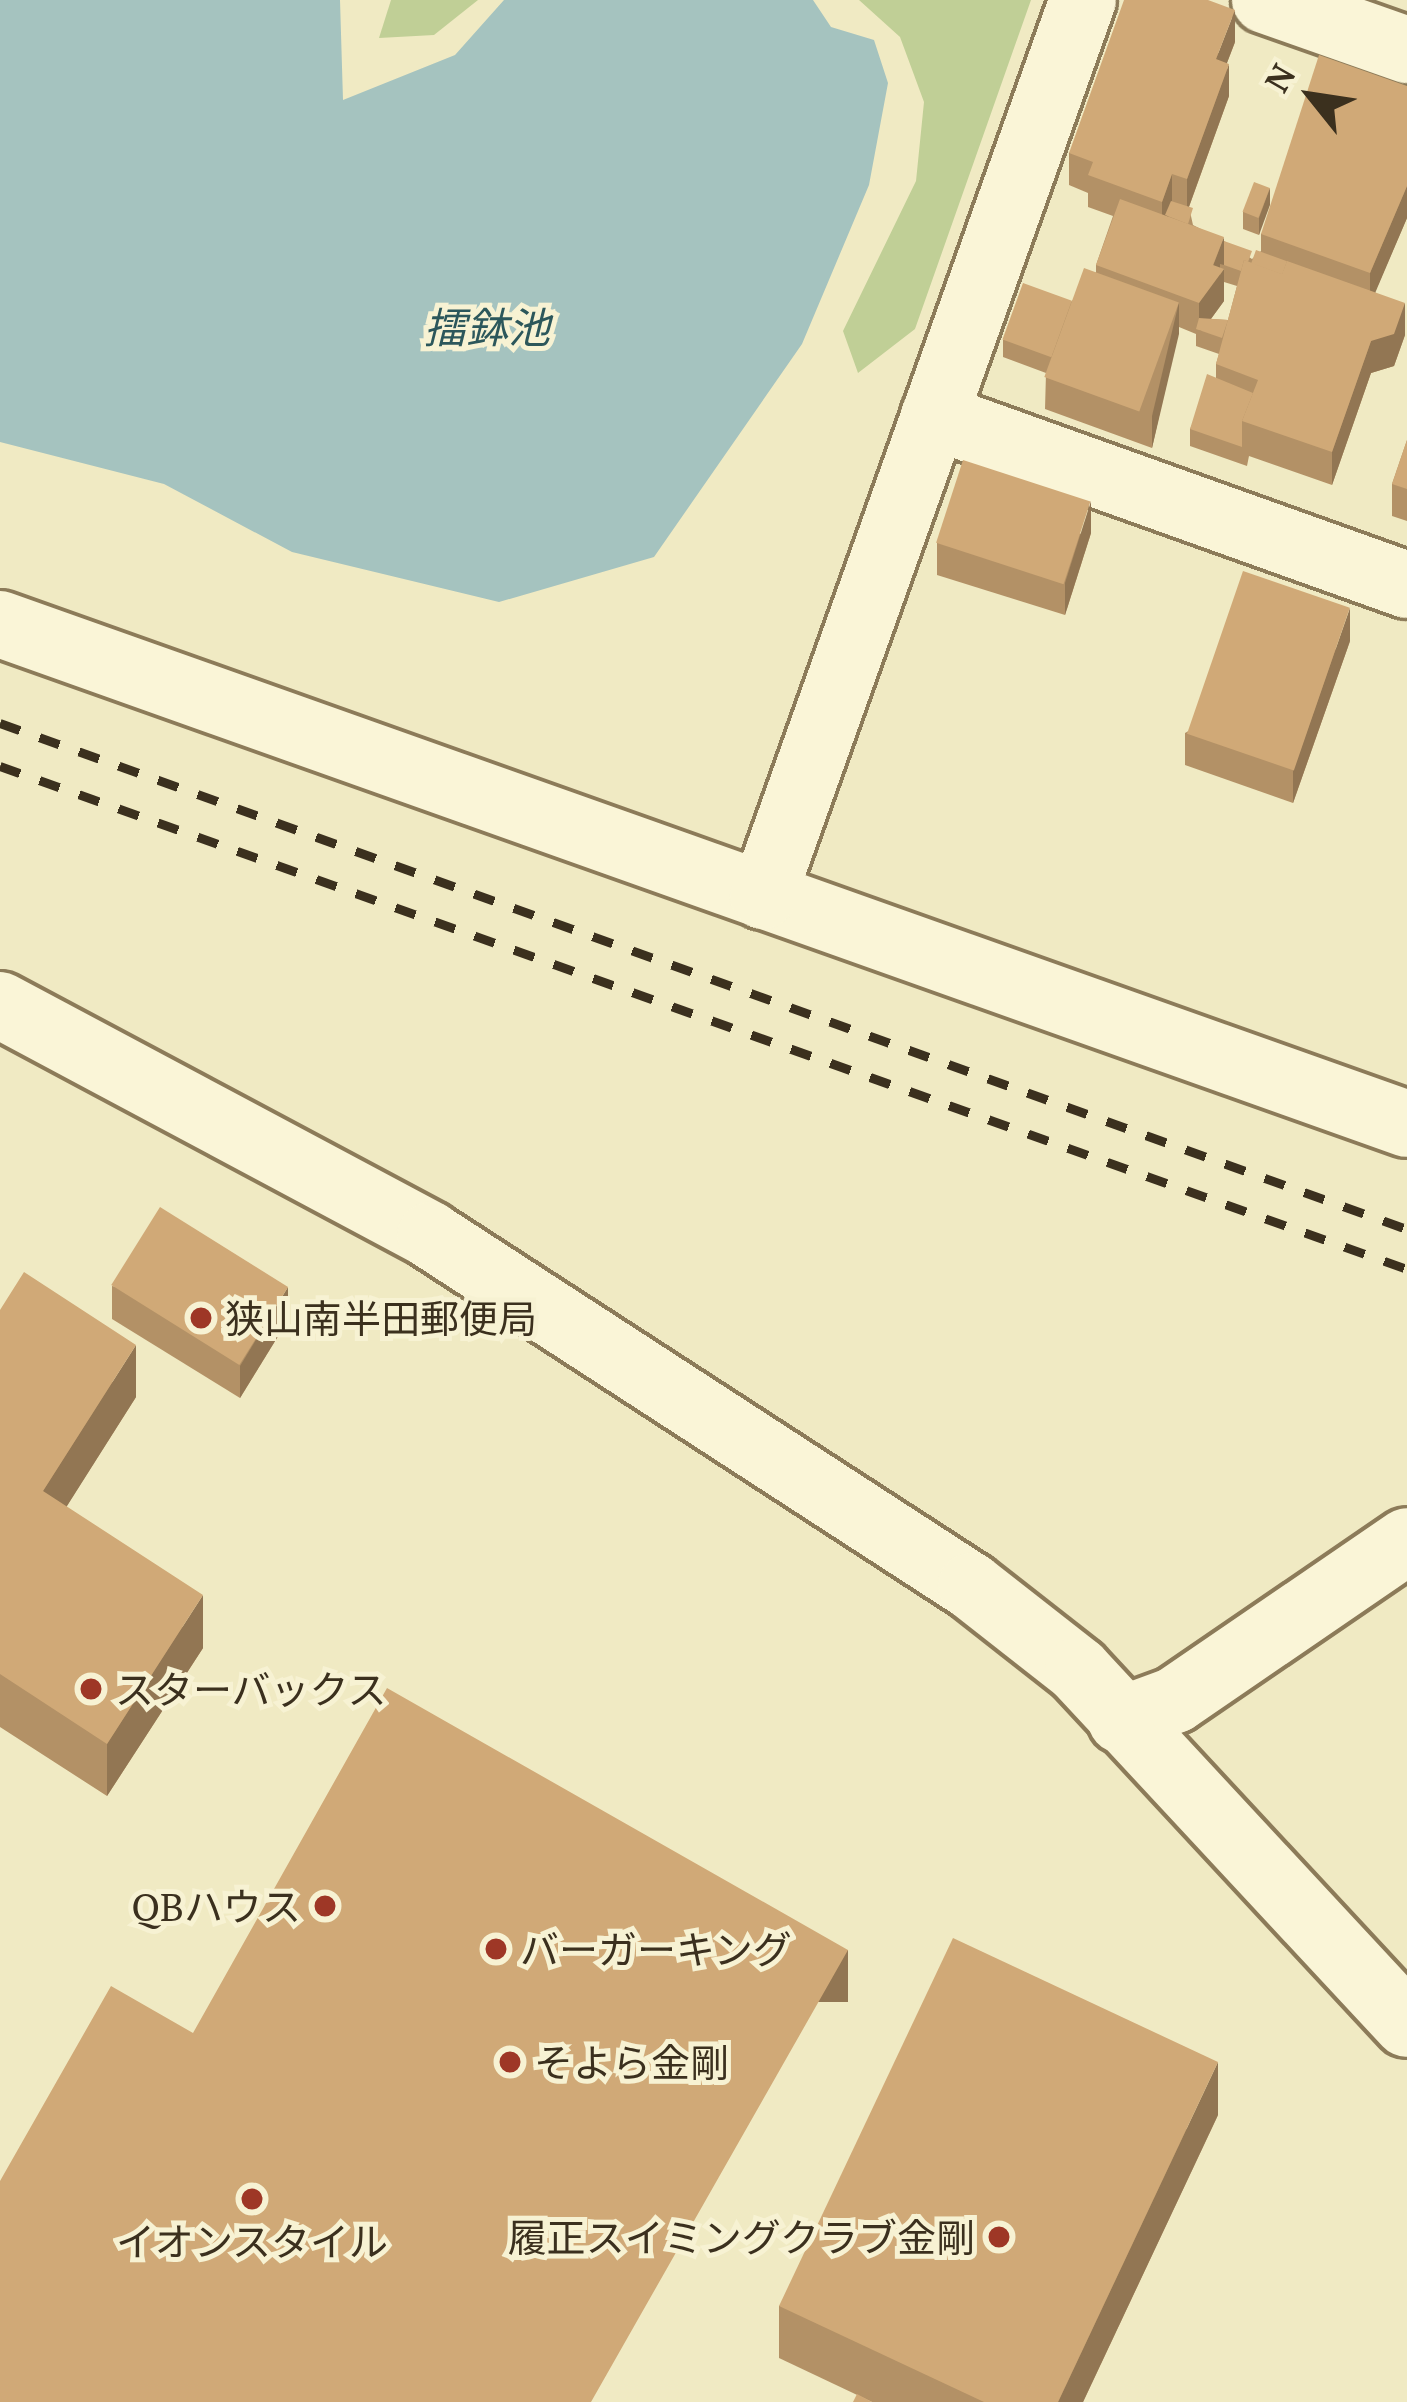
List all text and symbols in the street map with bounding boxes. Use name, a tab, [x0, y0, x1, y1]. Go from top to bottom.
north arrow	[1251, 36, 1371, 156]
text: N	[1255, 56, 1304, 99]
water label: 擂鉢池	[424, 302, 550, 352]
place label: 狭山南半田郵便局	[225, 1295, 537, 1341]
marker: 狭山南半田郵便局	[188, 1305, 214, 1331]
place label: スターバックス	[115, 1666, 388, 1712]
marker: スターバックス	[78, 1676, 104, 1702]
place label: QBハウス	[131, 1883, 301, 1929]
marker: QBハウス	[312, 1893, 338, 1919]
place label: バーガーキング	[520, 1926, 793, 1972]
marker: バーガーキング	[483, 1936, 509, 1962]
place label: そよら金剛	[534, 2039, 729, 2085]
marker: そよら金剛	[497, 2049, 523, 2075]
marker: イオンスタイル	[239, 2186, 265, 2212]
place label: 履正スイミングクラブ金剛	[507, 2214, 975, 2260]
place label: イオンスタイル	[116, 2218, 388, 2264]
marker: 履正スイミングクラブ金剛	[986, 2224, 1012, 2250]

